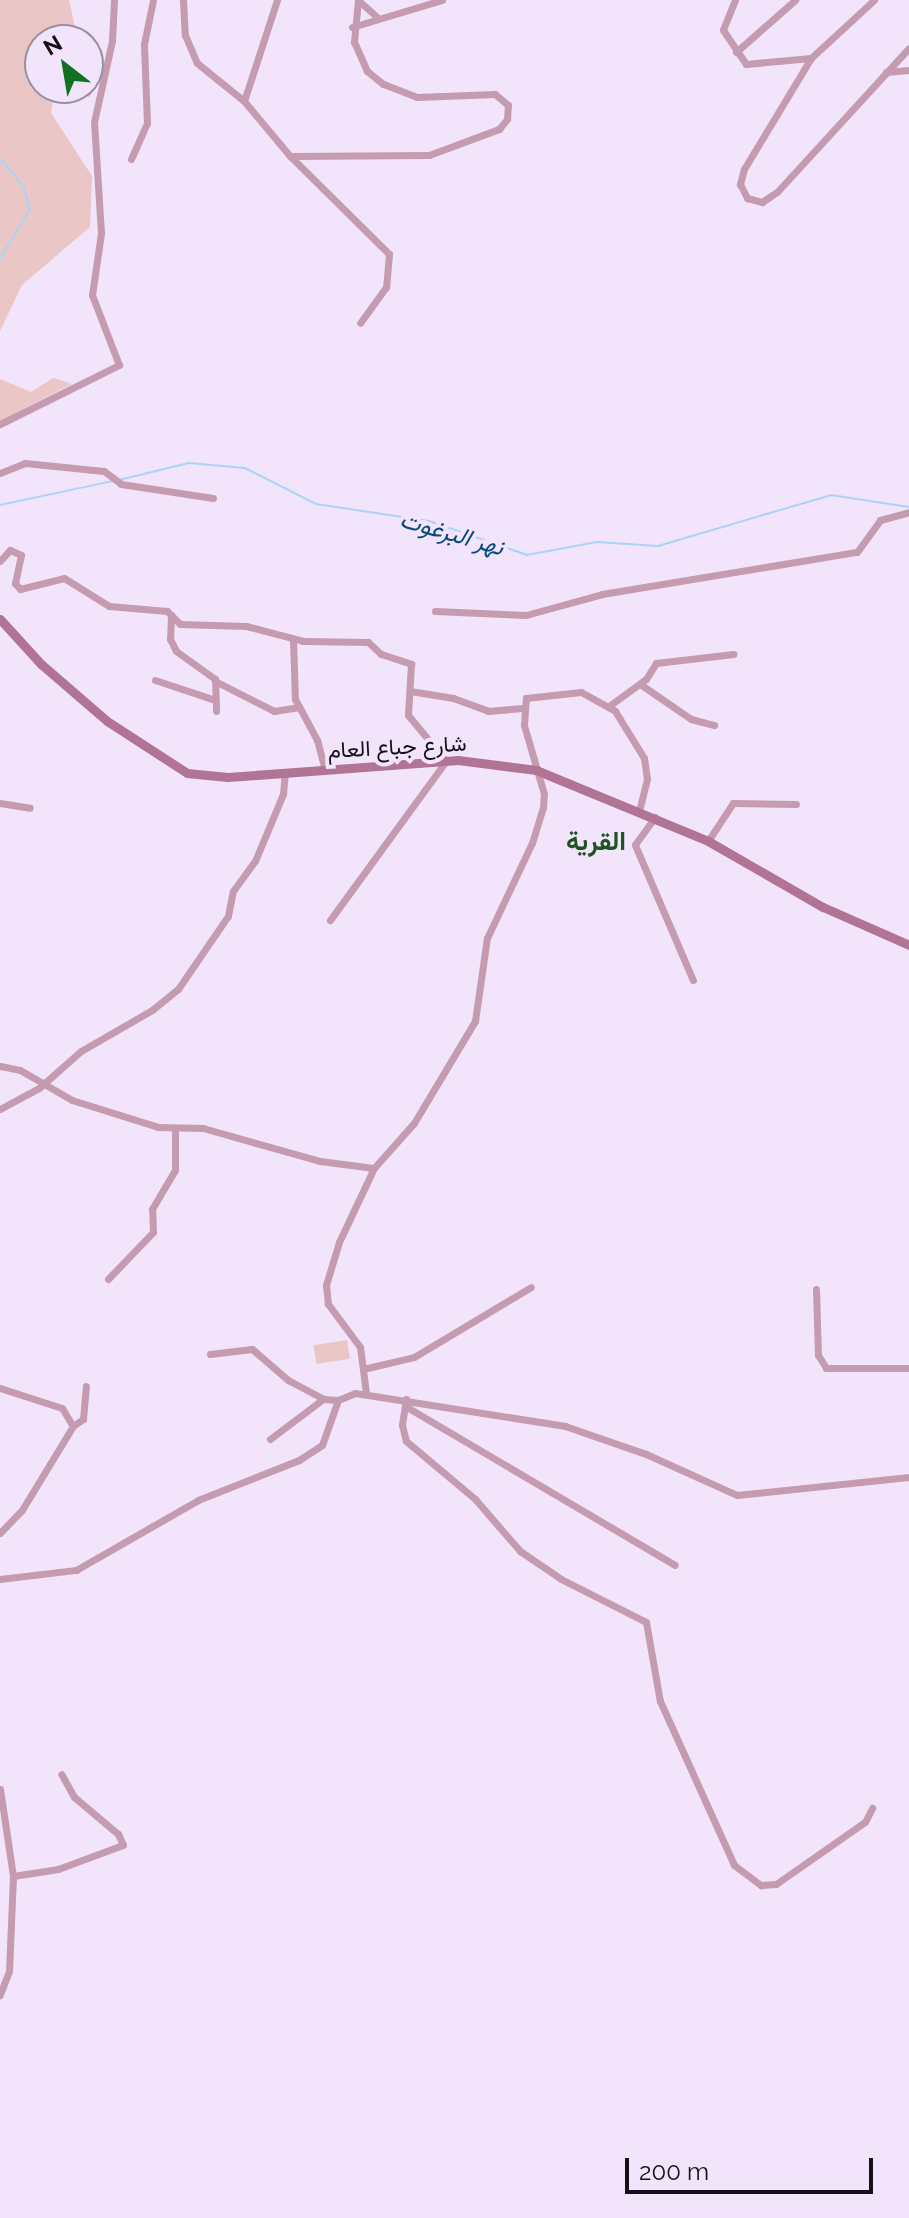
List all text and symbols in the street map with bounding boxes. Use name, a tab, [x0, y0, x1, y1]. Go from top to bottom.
north arrow	[24, 24, 104, 104]
text: N	[39, 30, 67, 61]
water label: نهر البرغوت	[397, 504, 507, 562]
street label: شارع جباع العام	[327, 730, 467, 764]
district label: القرية	[566, 826, 626, 858]
scale bar	[629, 2142, 877, 2192]
text: 200 m	[639, 2157, 709, 2186]

